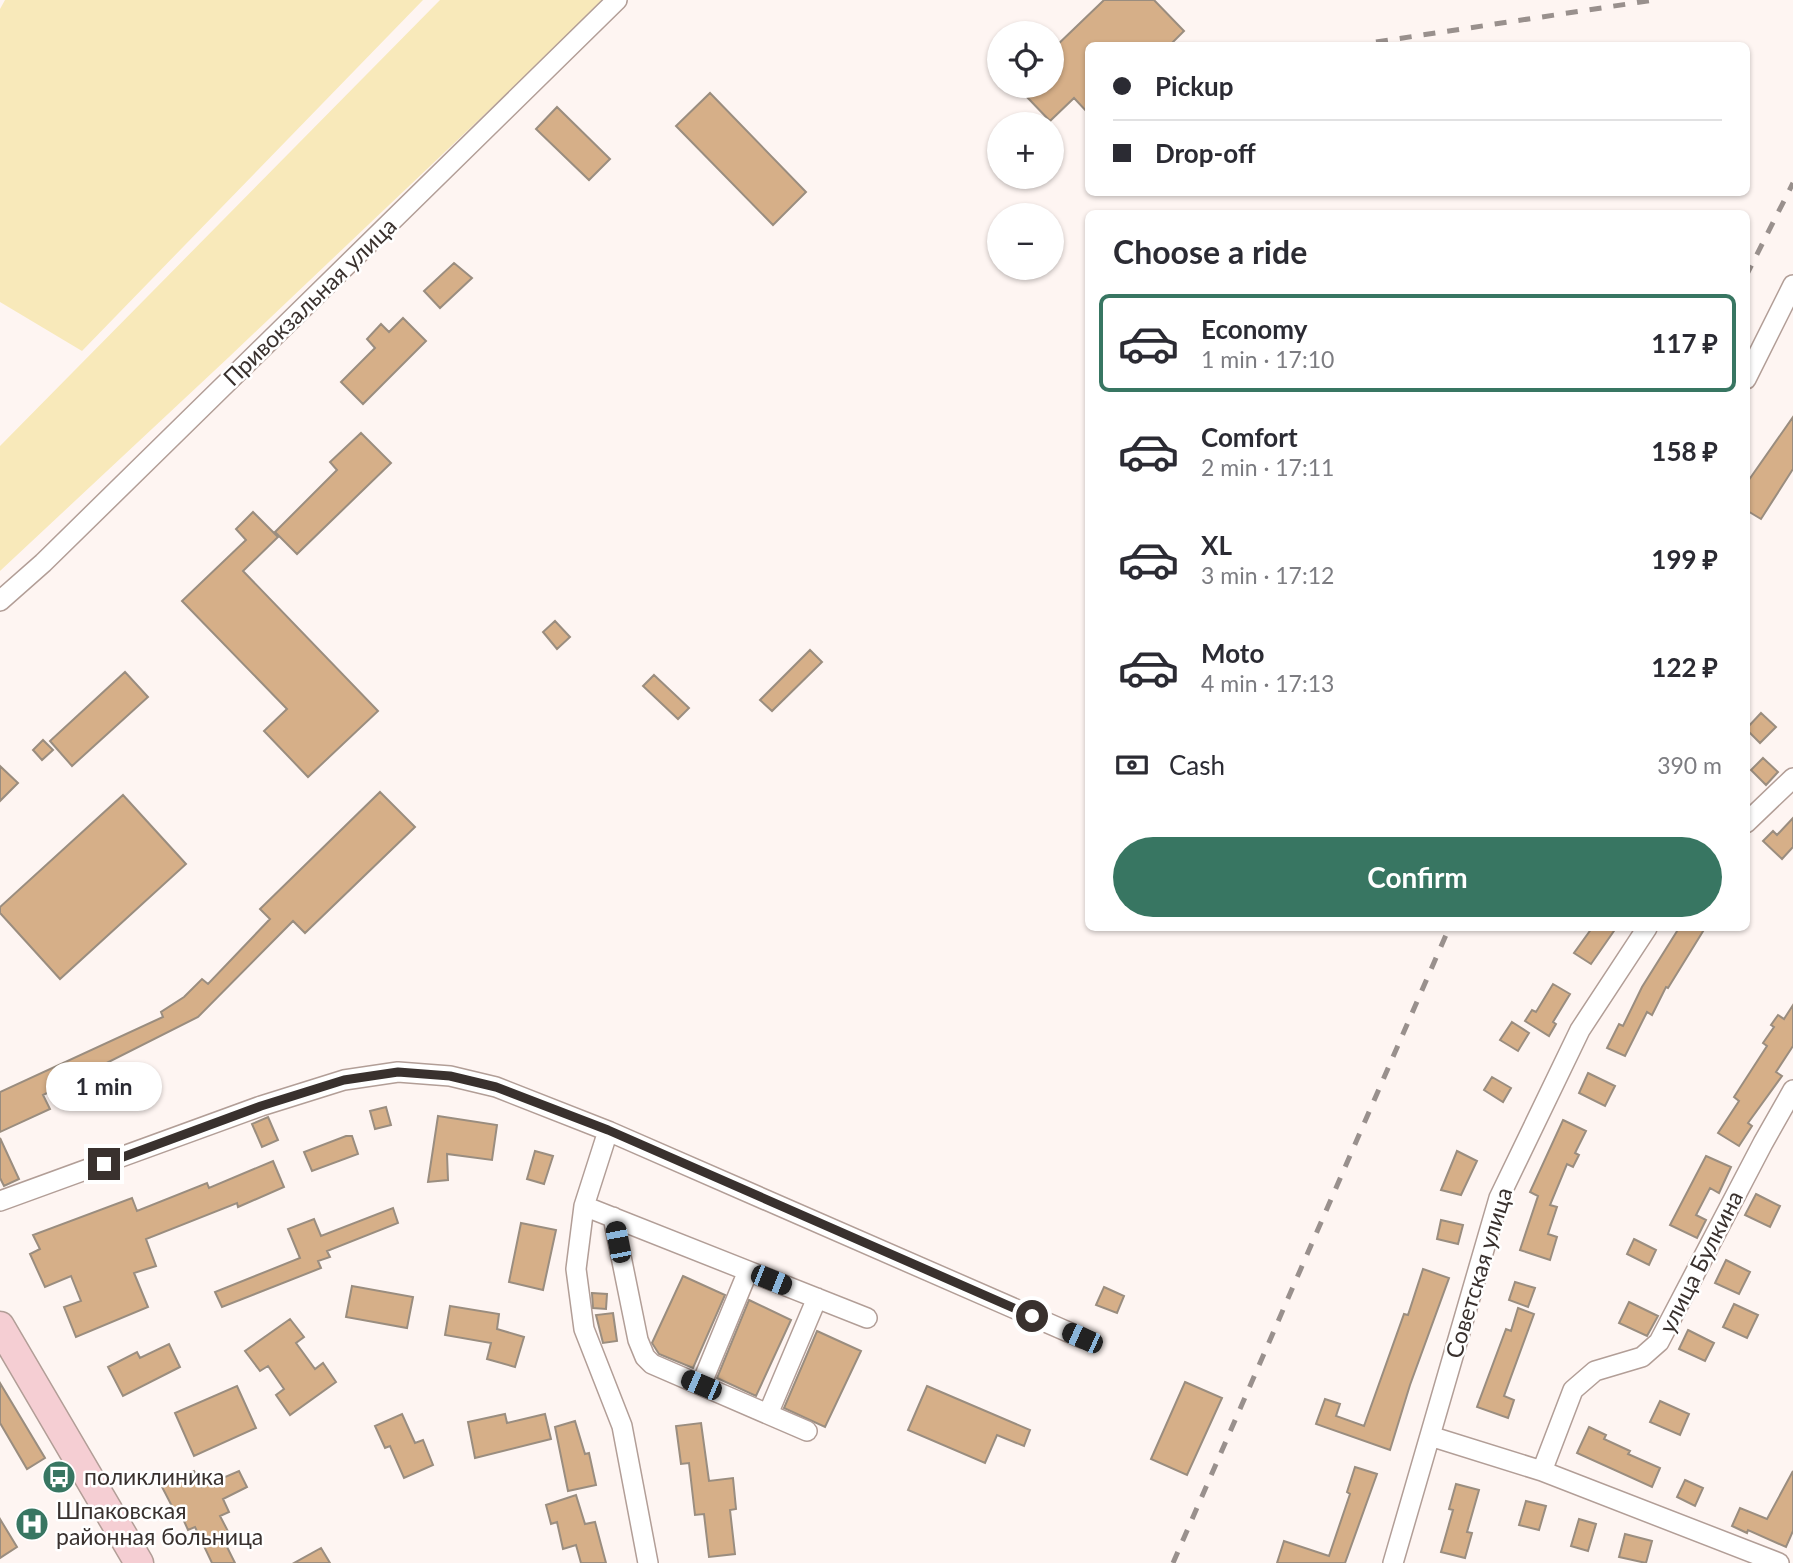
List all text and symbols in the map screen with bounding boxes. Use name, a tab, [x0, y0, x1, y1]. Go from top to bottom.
map controls	[987, 21, 1064, 280]
button: locate	[987, 21, 1064, 98]
text: Pickup	[1155, 70, 1234, 102]
button: +	[987, 112, 1064, 189]
text: Drop-off	[1155, 137, 1256, 169]
button: −	[987, 203, 1064, 280]
street label: Привокзальная улица	[217, 211, 402, 391]
text: Choose a ride	[1113, 232, 1307, 271]
icon: car	[1117, 312, 1180, 375]
text: Economy	[1201, 313, 1307, 345]
text: 117 ₽	[1651, 327, 1718, 359]
text: 1 min · 17:10	[1201, 345, 1334, 373]
icon: car	[1117, 420, 1180, 483]
text: Comfort	[1201, 421, 1298, 453]
text: 158 ₽	[1651, 435, 1718, 467]
text: 2 min · 17:11	[1201, 453, 1334, 481]
icon: car	[1117, 528, 1180, 591]
text: XL	[1201, 529, 1232, 561]
text: 199 ₽	[1651, 543, 1718, 575]
text: 3 min · 17:12	[1201, 561, 1334, 589]
icon: car	[1117, 636, 1180, 699]
text: Moto	[1201, 637, 1264, 669]
text: 122 ₽	[1651, 651, 1718, 683]
text: 4 min · 17:13	[1201, 669, 1334, 697]
icon: cash	[1113, 746, 1151, 784]
text: Cash	[1169, 749, 1225, 781]
text: 390 m	[1657, 751, 1722, 779]
button: Confirm	[1113, 837, 1722, 917]
callout: 1 min	[46, 1062, 162, 1112]
text: 1 min	[75, 1072, 133, 1100]
route end	[88, 1148, 120, 1180]
street label: Советская улица	[1439, 1184, 1517, 1361]
street label: улица Булкина	[1652, 1186, 1748, 1337]
car	[604, 1219, 633, 1265]
car	[748, 1262, 795, 1298]
route start	[1016, 1300, 1048, 1332]
car	[1059, 1320, 1106, 1356]
car	[678, 1367, 725, 1403]
bus stop icon: поликлиника	[40, 1458, 78, 1496]
place label: поликлиника	[84, 1462, 224, 1490]
place label: Шпаковская районная больница	[56, 1496, 263, 1550]
hospital icon: Шпаковская районная больница	[13, 1505, 51, 1543]

